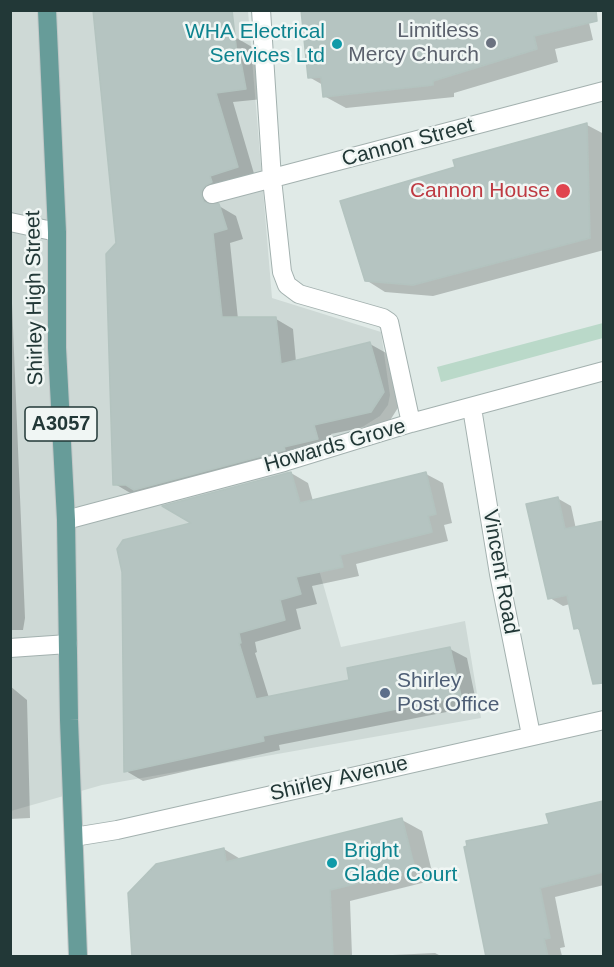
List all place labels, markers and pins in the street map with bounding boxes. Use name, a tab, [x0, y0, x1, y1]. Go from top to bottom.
place label: Limitless Mercy Church	[348, 18, 479, 68]
place label: WHA Electrical Services Ltd	[185, 19, 325, 69]
marker: Limitless Mercy Church	[484, 36, 498, 50]
marker: WHA Electrical Services Ltd	[330, 37, 344, 51]
place label: Cannon House	[410, 178, 550, 204]
marker: Cannon House	[554, 182, 572, 200]
place label: Shirley Post Office	[397, 668, 499, 718]
marker: Shirley Post Office	[378, 686, 392, 700]
place label: Bright Glade Court	[344, 838, 457, 888]
marker: Bright Glade Court	[325, 856, 339, 870]

